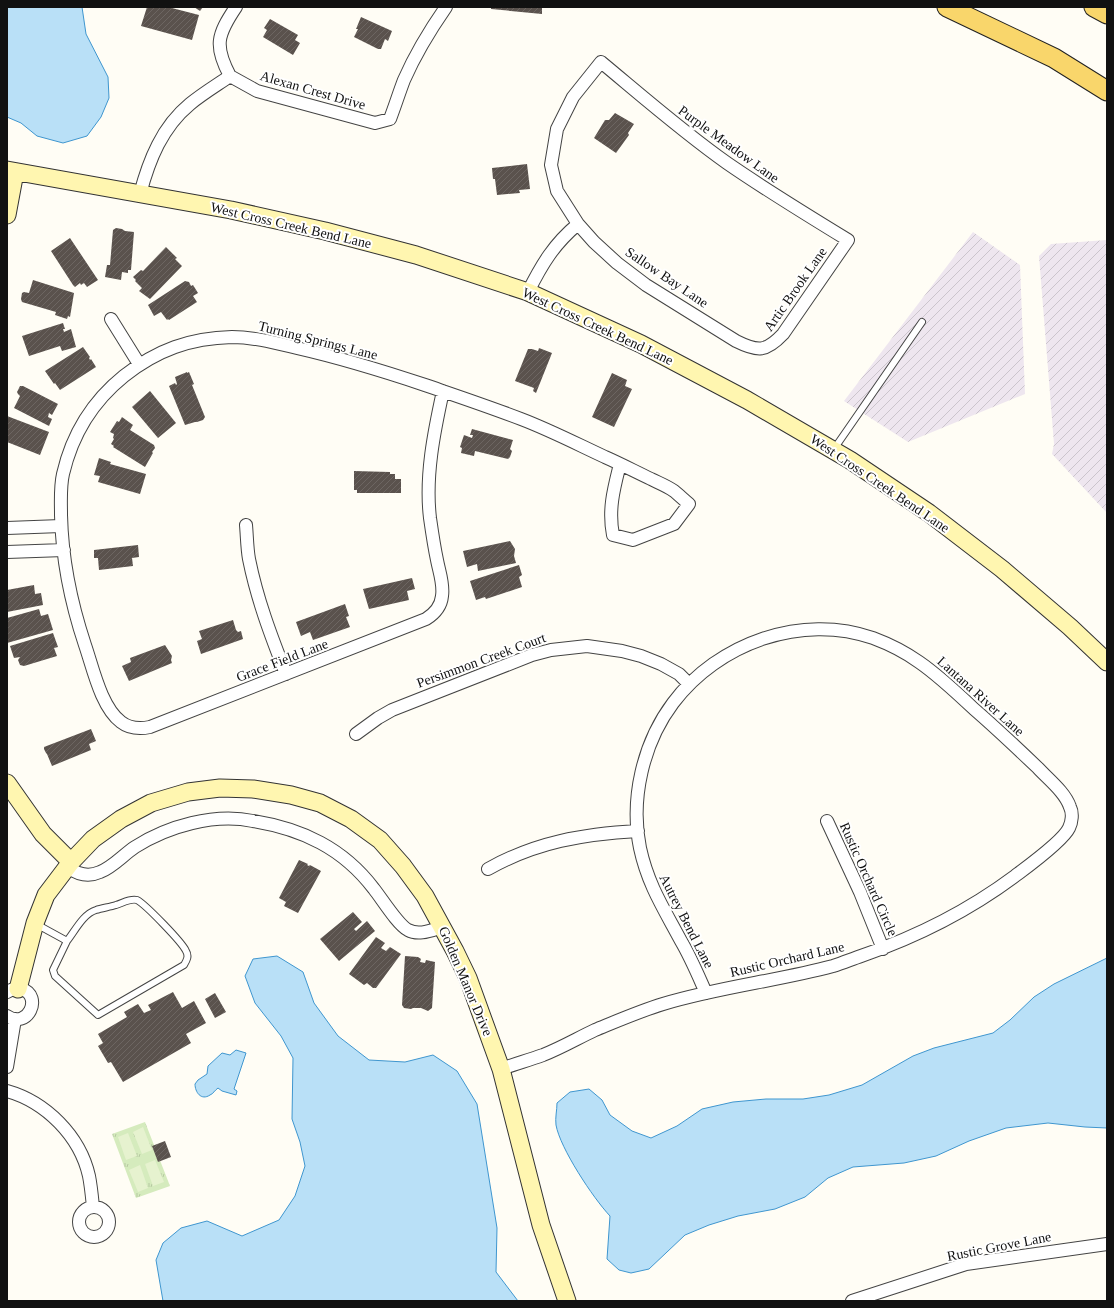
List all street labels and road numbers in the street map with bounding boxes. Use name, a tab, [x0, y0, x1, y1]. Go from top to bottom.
street label: Alexan Crest Drive	[258, 68, 367, 113]
street label: Purple Meadow Lane	[676, 103, 782, 186]
street label: West Cross Creek Bend Lane	[209, 200, 373, 251]
street label: Sallow Bay Lane	[623, 244, 711, 311]
street label: Artic Brook Lane	[761, 245, 830, 334]
street label: West Cross Creek Bend Lane	[520, 285, 676, 368]
street label: Turning Springs Lane	[257, 318, 379, 363]
street label: West Cross Creek Bend Lane	[807, 431, 952, 536]
street label: Persimmon Creek Court	[415, 630, 548, 691]
street label: Grace Field Lane	[234, 636, 330, 685]
street label: Lantana River Lane	[934, 654, 1027, 739]
street label: Rustic Orchard Circle	[837, 820, 900, 938]
street label: Autrey Bend Lane	[656, 872, 717, 971]
street label: Golden Manor Drive	[436, 924, 495, 1038]
street label: Rustic Orchard Lane	[729, 939, 846, 980]
street label: Rustic Grove Lane	[946, 1229, 1052, 1264]

